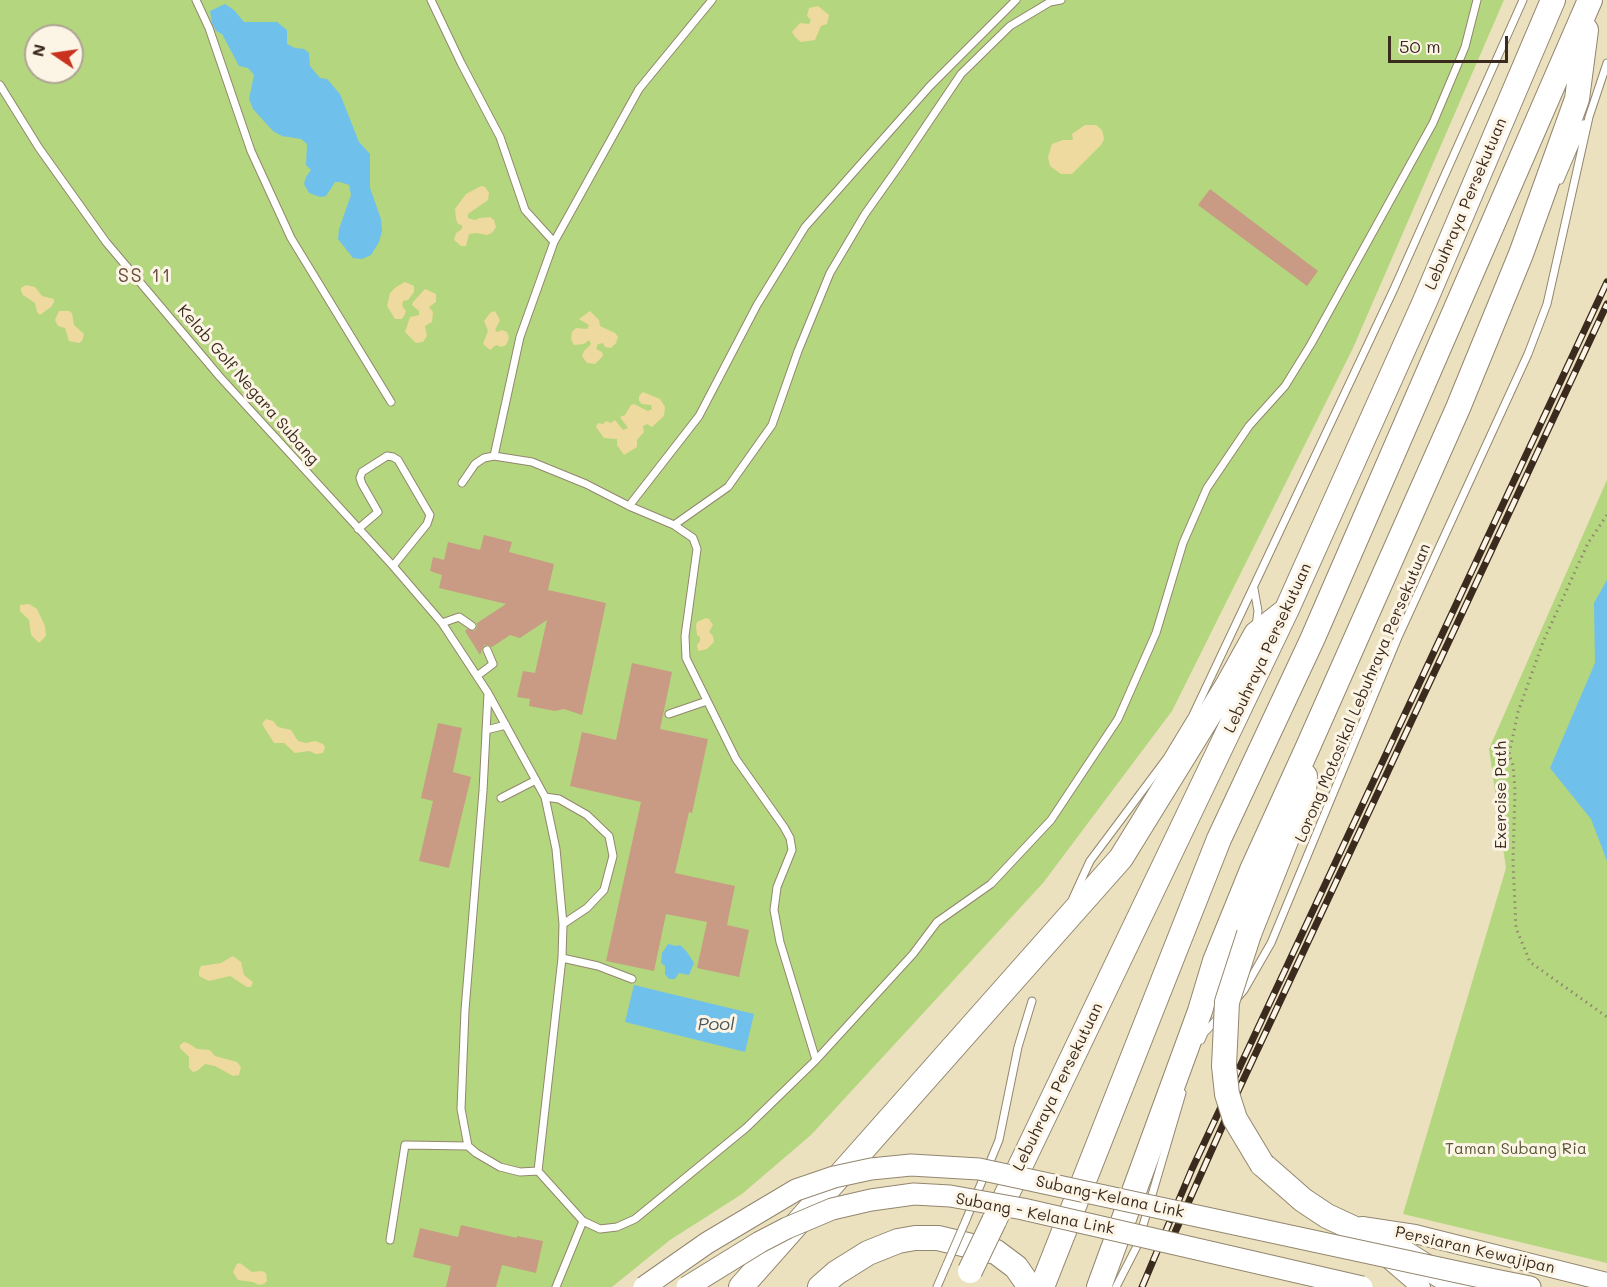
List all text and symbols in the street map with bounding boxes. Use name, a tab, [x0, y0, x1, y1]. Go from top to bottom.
north arrow	[24, 24, 84, 84]
scale bar	[1391, 24, 1511, 62]
text: 50 m	[1399, 34, 1441, 58]
text: N	[26, 42, 50, 59]
street label: Lebuhraya Persekutuan	[1421, 115, 1511, 293]
district label: SS 11	[118, 264, 172, 288]
street label: Kelab Golf Negara Subang	[173, 301, 323, 469]
street label: Lorong Motosikal Lebuhraya Persekutuan	[1291, 541, 1435, 845]
street label: Lebuhraya Persekutuan	[1220, 560, 1316, 736]
street label: Exercise Path	[1491, 741, 1511, 849]
street label: Lebuhraya Persekutuan	[1009, 1000, 1107, 1174]
water label: Pool	[698, 1013, 734, 1035]
park label: Taman Subang Ria	[1445, 1139, 1587, 1159]
street label: Subang-Kelana Link	[1034, 1172, 1186, 1222]
street label: Subang - Kelana Link	[954, 1189, 1116, 1239]
street label: Persiaran Kewajipan	[1393, 1222, 1557, 1278]

